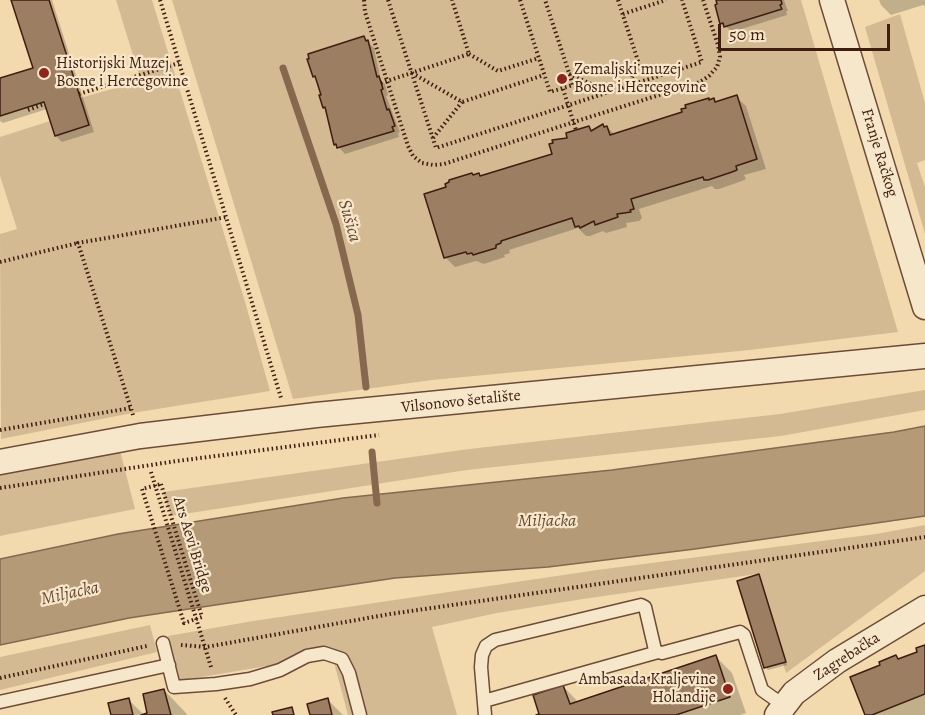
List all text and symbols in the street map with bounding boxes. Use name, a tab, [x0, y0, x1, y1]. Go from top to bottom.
scale bar	[721, 12, 894, 50]
text: 50 m	[729, 22, 765, 46]
place label: Historijski Muzej Bosne i Hercegovine	[56, 54, 188, 92]
place label: Zemaljski muzej Bosne i Hercegovine	[574, 60, 706, 98]
marker: Historijski Muzej Bosne i Hercegovine	[37, 66, 51, 80]
marker: Zemaljski muzej Bosne i Hercegovine	[555, 72, 569, 86]
street label: Franje Račkog	[856, 106, 902, 200]
water label: Sušica	[333, 197, 365, 245]
street label: Vilsonovo šetalište	[400, 386, 522, 418]
street label: Ars Aevi Bridge	[168, 495, 216, 595]
water label: Miljacka	[518, 511, 576, 533]
water label: Miljacka	[39, 577, 101, 611]
street label: Zagrebačka	[810, 628, 884, 686]
place label: Ambasada Kraljevine Holandije	[579, 670, 716, 708]
marker: Ambasada Kraljevine Holandije	[721, 682, 735, 696]

